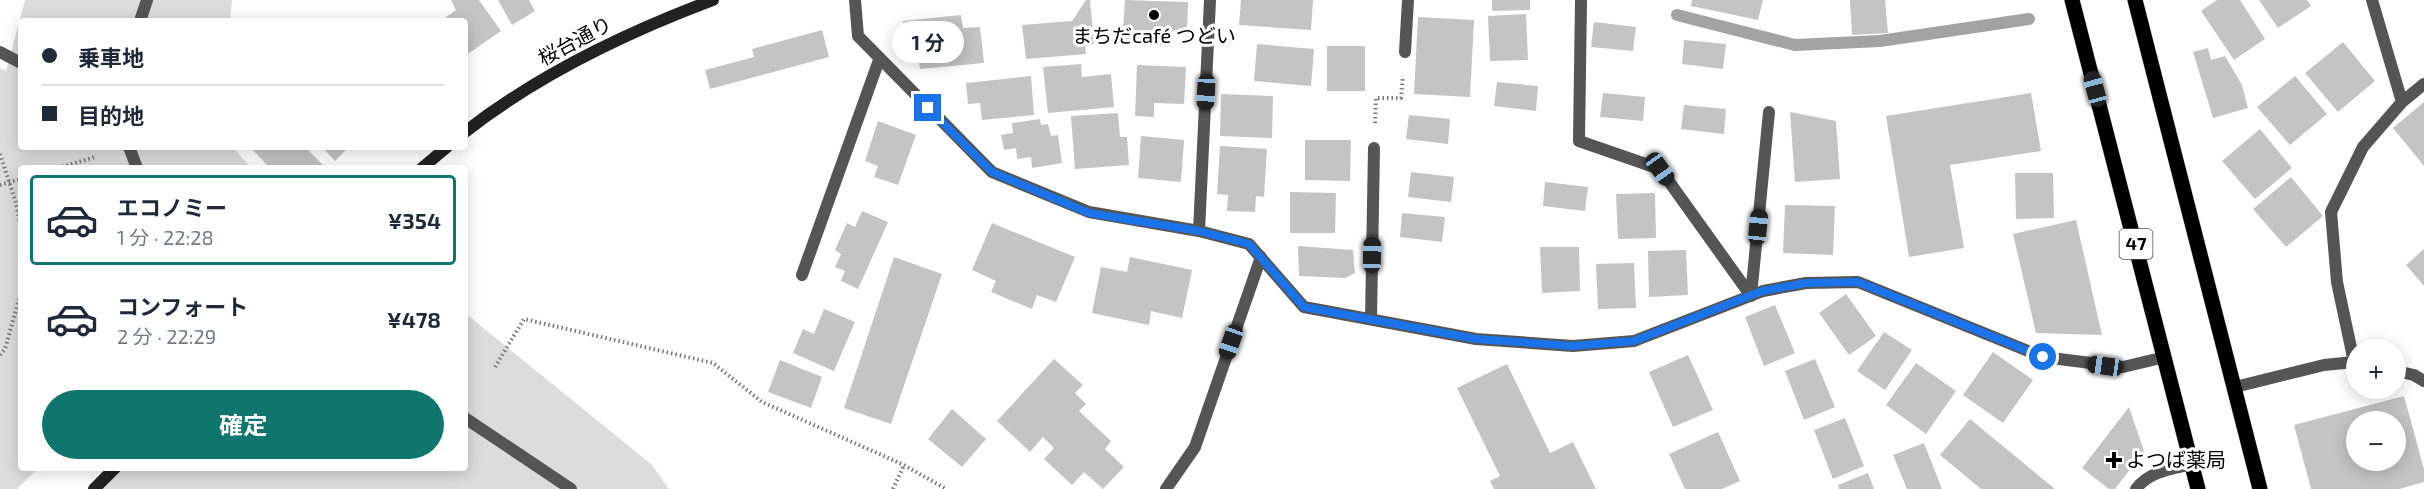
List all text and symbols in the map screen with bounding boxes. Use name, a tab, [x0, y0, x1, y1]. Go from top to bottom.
marker: まちだcafé つどい	[1147, 8, 1161, 22]
street label: 桜台通り	[534, 11, 615, 69]
callout: 1 分	[892, 21, 964, 63]
place label: まちだcafé つどい	[1072, 23, 1236, 47]
text: 1 分	[912, 30, 944, 54]
text: 乗車地	[78, 44, 144, 70]
car	[2082, 69, 2108, 109]
car	[1196, 74, 1216, 110]
route end	[914, 94, 941, 121]
text: 目的地	[78, 102, 144, 128]
car	[1642, 149, 1678, 189]
icon: car	[45, 193, 99, 247]
text: エコノミー	[117, 194, 227, 220]
text: ¥354	[388, 207, 441, 233]
car	[1747, 208, 1769, 246]
text: 1 分 · 22:28	[117, 225, 214, 249]
road number: 47	[2120, 229, 2152, 259]
car	[1363, 237, 1381, 273]
icon: car	[45, 292, 99, 346]
text: コンフォート	[117, 293, 248, 319]
text: ¥478	[387, 306, 441, 332]
car	[1217, 322, 1245, 362]
text: 2 分 · 22:29	[117, 324, 216, 348]
map controls	[2346, 339, 2406, 471]
button: +	[2346, 339, 2406, 399]
route start	[2029, 343, 2056, 370]
car	[2086, 355, 2124, 377]
button: 確定	[42, 390, 444, 459]
button: −	[2346, 411, 2406, 471]
place label: よつば薬局	[2126, 447, 2226, 471]
marker: よつば薬局	[2107, 453, 2121, 467]

